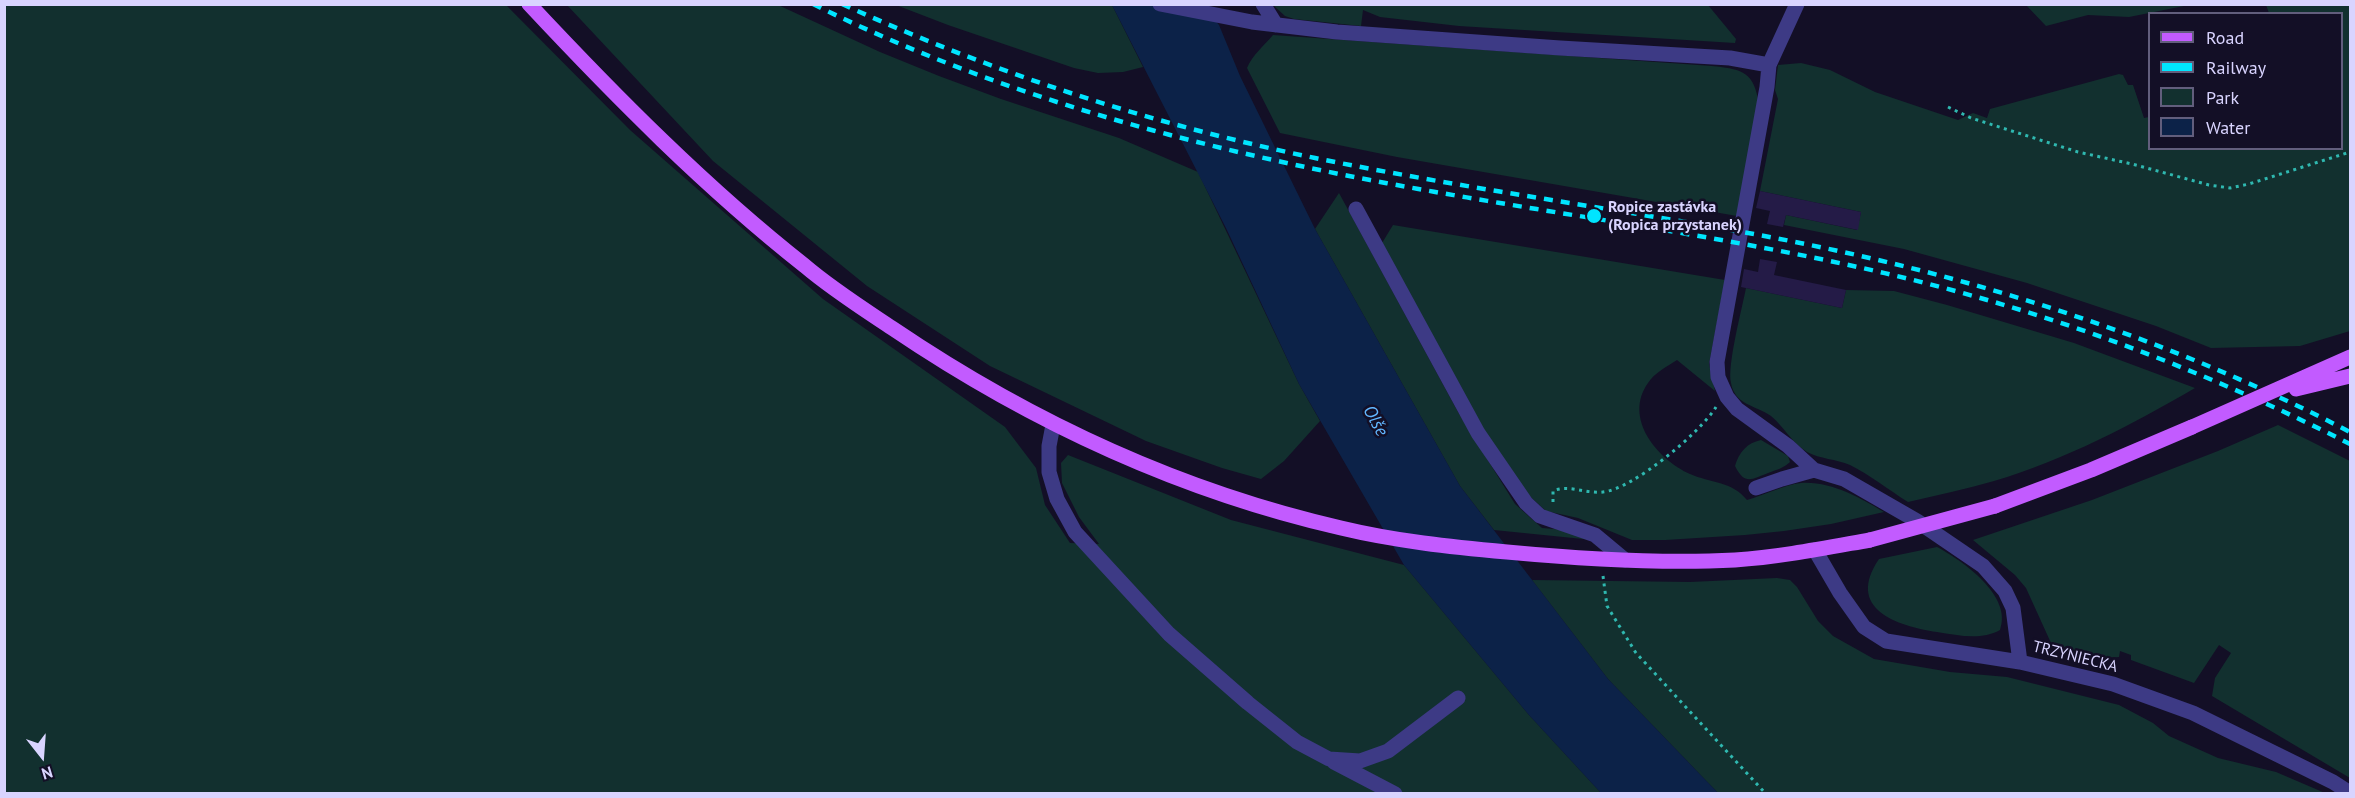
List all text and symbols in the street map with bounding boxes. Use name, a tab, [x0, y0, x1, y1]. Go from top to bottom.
legend	[2148, 12, 2343, 150]
text: Road	[2206, 26, 2244, 49]
text: Railway	[2206, 56, 2266, 79]
text: Park	[2206, 86, 2239, 109]
text: Water	[2206, 116, 2250, 139]
place label: Ropice zastávka (Ropica przystanek)	[1608, 197, 1742, 235]
marker: Ropice zastávka (Ropica przystanek)	[1585, 207, 1603, 225]
water label: Olše	[1358, 402, 1392, 440]
street label: TRZYNIECKA	[2030, 637, 2120, 677]
north arrow	[12, 726, 72, 786]
text: N	[39, 762, 55, 784]

